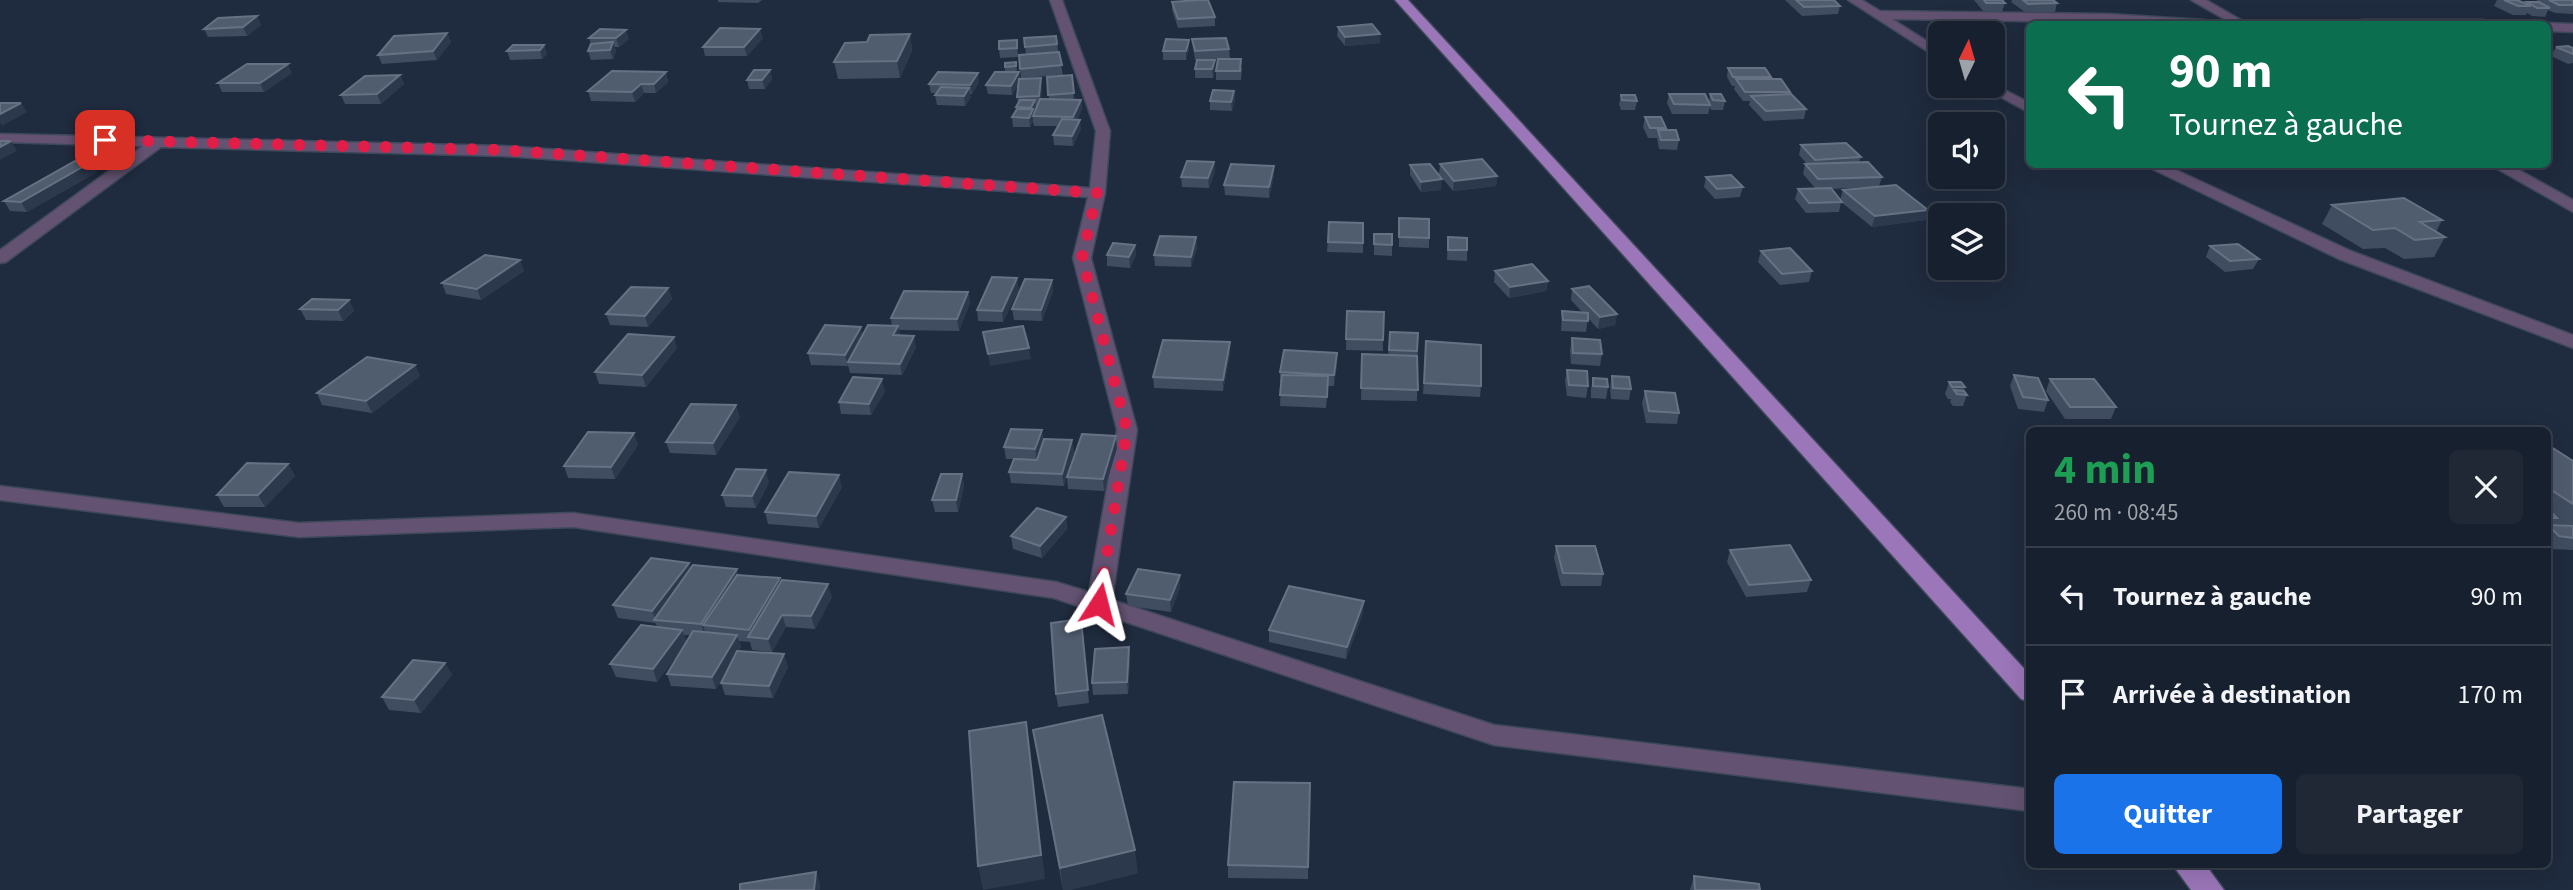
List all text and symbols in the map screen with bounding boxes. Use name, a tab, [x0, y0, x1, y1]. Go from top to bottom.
north arrow	[1928, 21, 2006, 98]
map controls	[1928, 21, 2005, 280]
text: 90 m	[2169, 37, 2273, 107]
icon: left	[2054, 49, 2145, 140]
text: Tournez à gauche	[2169, 102, 2403, 148]
pin	[75, 110, 135, 170]
button: sound	[1928, 112, 2005, 189]
icon: arrive	[86, 121, 124, 159]
button: layers	[1928, 203, 2005, 280]
text: 4 min	[2054, 440, 2156, 500]
button: close	[2449, 450, 2523, 524]
text: 260 m · 08:45	[2054, 496, 2178, 529]
position arrow	[1062, 567, 1136, 641]
icon: left	[2054, 577, 2092, 615]
text: Tournez à gauche	[2113, 578, 2312, 615]
text: 90 m	[2470, 578, 2523, 615]
icon: arrive	[2054, 675, 2092, 713]
text: Arrivée à destination	[2113, 676, 2351, 713]
text: 170 m	[2457, 676, 2523, 713]
button: Quitter	[2054, 774, 2282, 854]
button: Partager	[2296, 774, 2523, 854]

